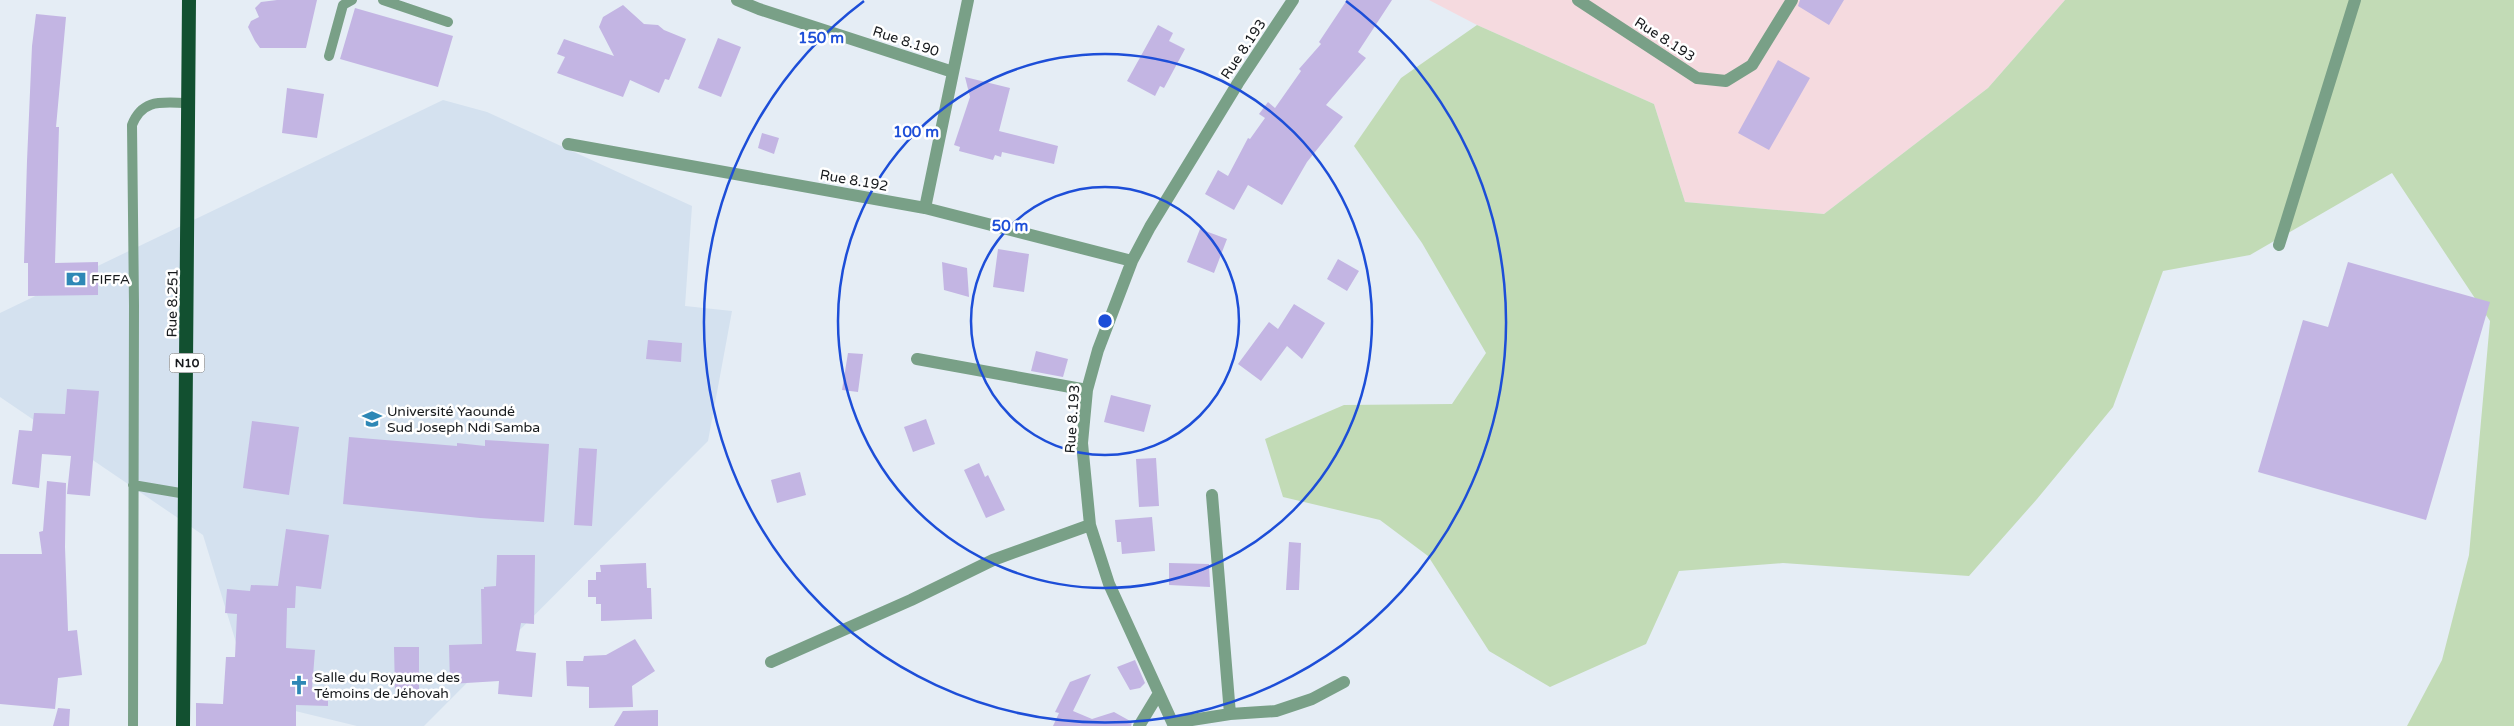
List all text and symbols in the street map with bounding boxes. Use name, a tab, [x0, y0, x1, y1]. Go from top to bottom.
street label: Rue 8.193	[1631, 14, 1698, 65]
street label: Rue 8.193	[1217, 16, 1270, 83]
street label: Rue 8.190	[870, 23, 941, 60]
text: 150 m	[798, 29, 844, 47]
text: 100 m	[893, 123, 939, 141]
street label: Rue 8.192	[819, 166, 889, 195]
text: 50 m	[992, 217, 1028, 235]
bank icon: FIFFA	[65, 268, 87, 290]
street label: Rue 8.251	[163, 268, 182, 338]
place label: FIFFA	[91, 271, 130, 288]
centre of rings	[1096, 312, 1114, 330]
road number: N10	[170, 353, 204, 372]
street label: Rue 8.193	[1062, 384, 1083, 454]
place label: Université Yaoundé Sud Joseph Ndi Samba	[387, 403, 540, 436]
school or university icon: Université Yaoundé Sud Joseph Ndi Samba	[361, 408, 383, 430]
place label: Salle du Royaume des Témoins de Jéhovah	[314, 669, 460, 702]
church icon: Salle du Royaume des Témoins de Jéhovah	[288, 674, 310, 696]

